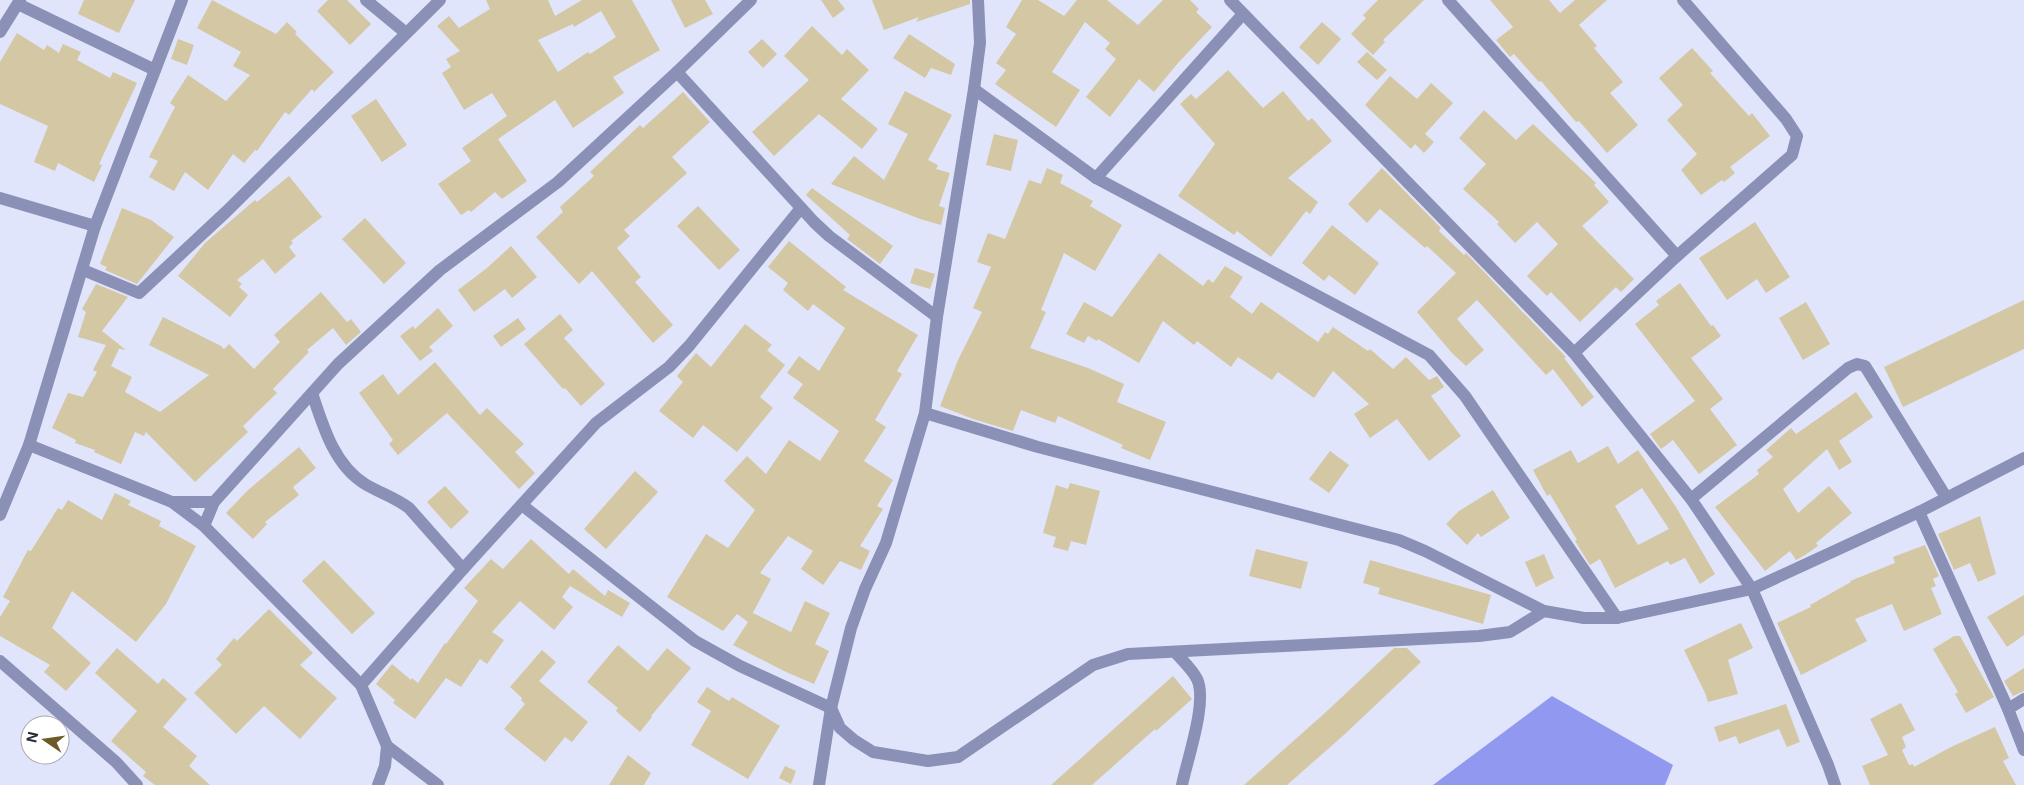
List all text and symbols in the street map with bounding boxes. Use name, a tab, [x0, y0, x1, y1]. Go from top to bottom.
north arrow	[20, 715, 70, 765]
text: N	[22, 730, 41, 744]

